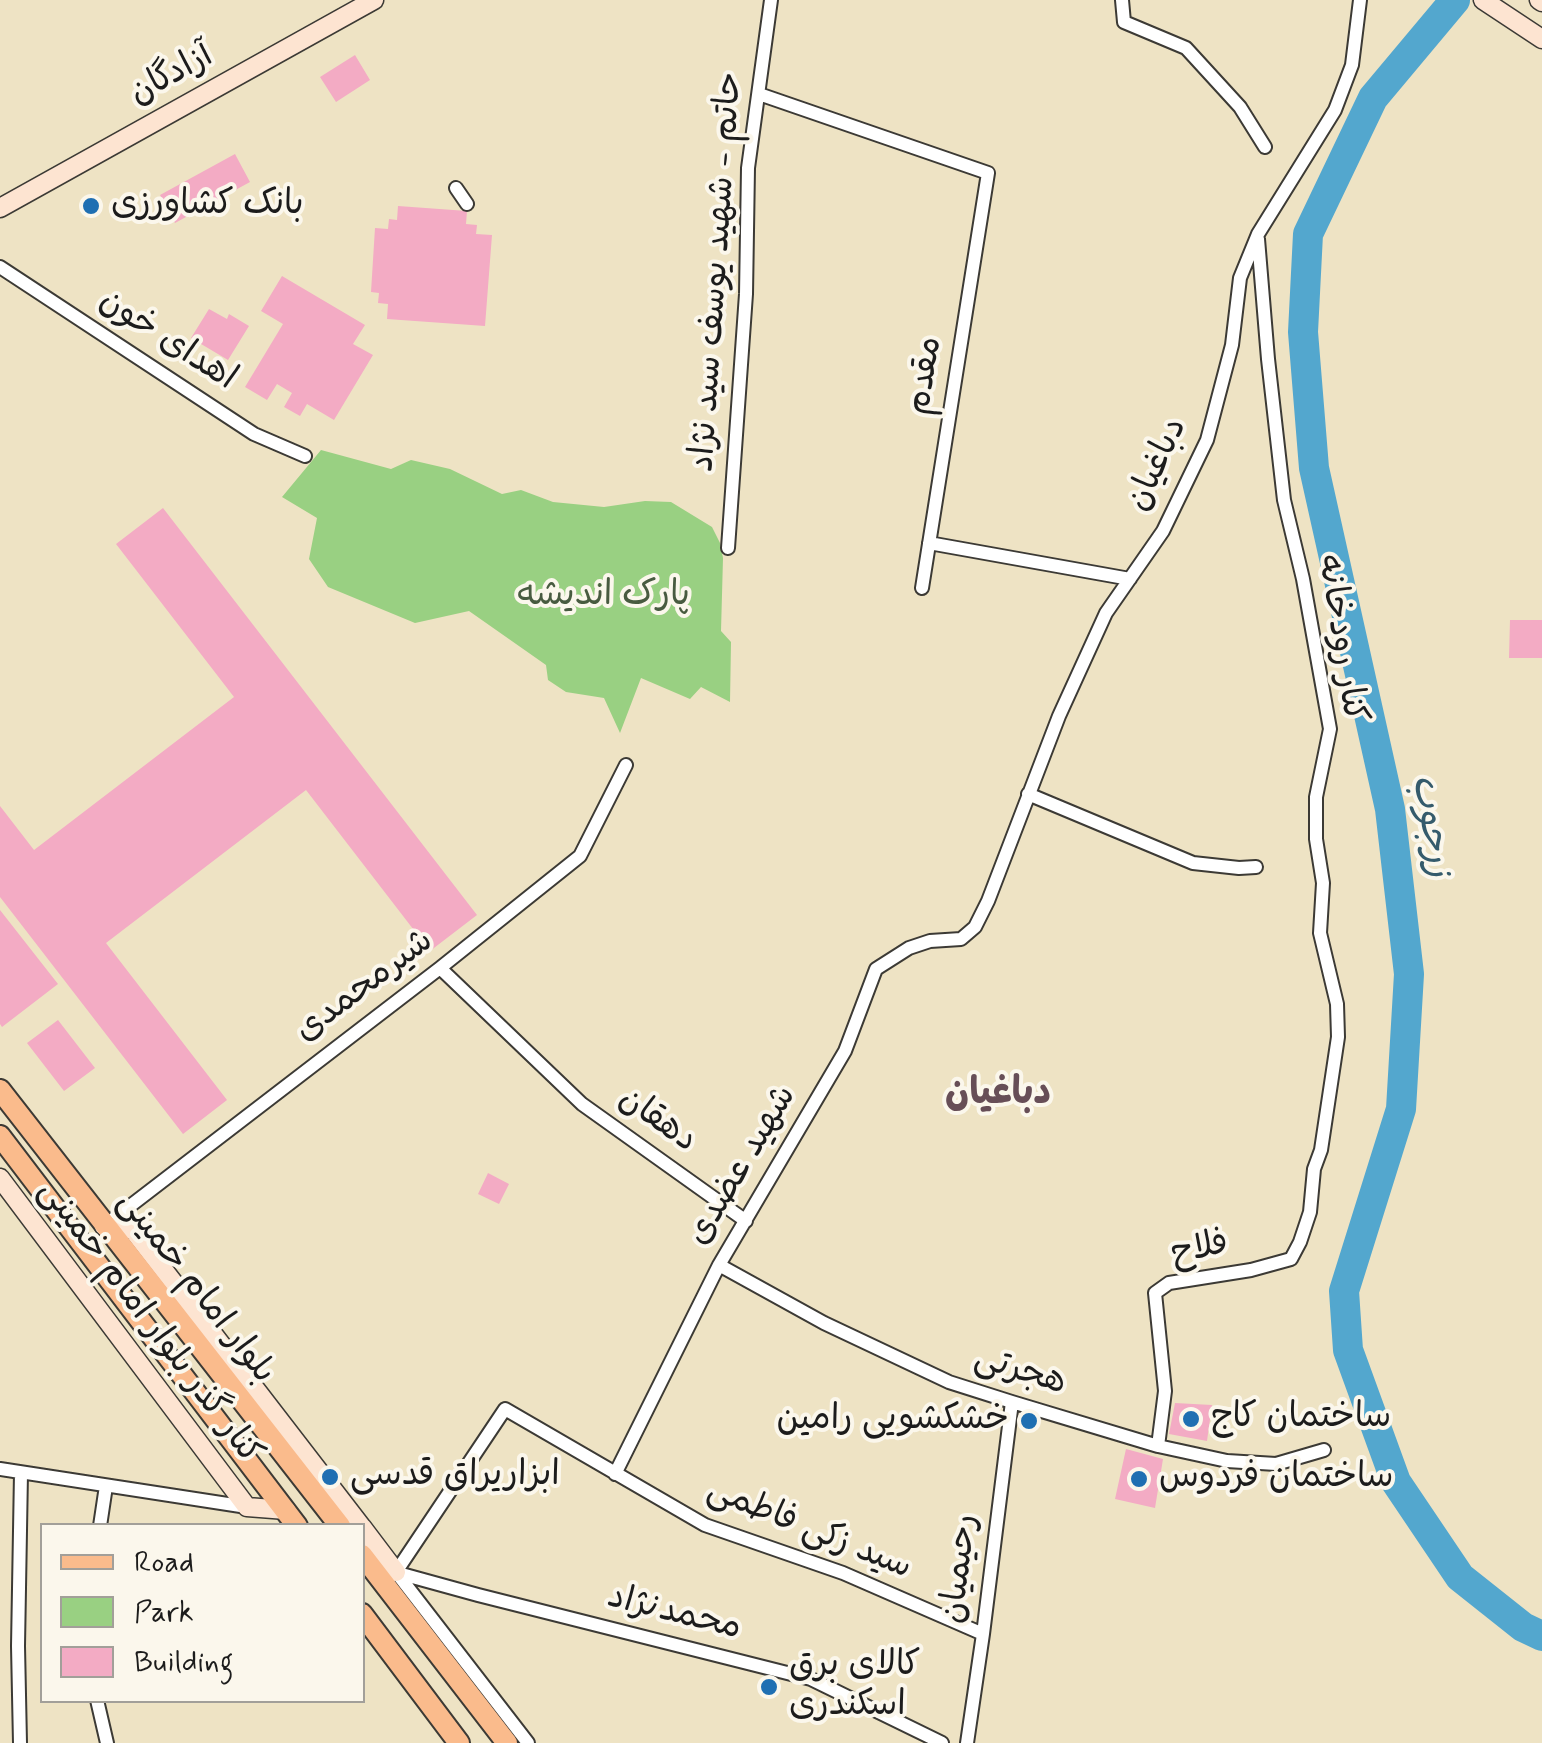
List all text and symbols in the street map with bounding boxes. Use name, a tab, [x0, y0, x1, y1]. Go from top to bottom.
street label: آزادگان	[123, 36, 221, 116]
street label: حاتم - شهید یوسف سید نژاد	[683, 71, 753, 473]
place label: بانک کشاورزی	[111, 185, 304, 227]
marker: بانک کشاورزی	[80, 195, 102, 217]
street label: اهدای خون	[90, 281, 244, 401]
street label: مقدم	[899, 334, 953, 418]
street label: دباغیان	[1118, 412, 1198, 518]
street label: کنار رودخانه	[1306, 552, 1374, 726]
park label: پارک اندیشه	[516, 576, 690, 618]
water label: زرجوب	[1399, 771, 1461, 881]
street label: شیرمحمدی	[287, 921, 443, 1053]
district label: دباغیان	[945, 1072, 1051, 1118]
street label: شهید عضدی	[679, 1078, 807, 1254]
street label: دهقان	[610, 1079, 704, 1163]
street label: کنار گذر بلوار امام خمینی	[28, 1172, 270, 1474]
street label: بلوار امام خمینی	[107, 1183, 283, 1393]
street label: فلاح	[1167, 1223, 1233, 1277]
street label: هجرتی	[969, 1338, 1071, 1406]
place label: ساختمان کاج	[1211, 1398, 1391, 1440]
place label: خشکشویی رامین	[777, 1400, 1009, 1442]
marker: ساختمان کاج	[1180, 1408, 1202, 1430]
marker: خشکشویی رامین	[1018, 1410, 1040, 1432]
place label: ابزاریراق قدسی	[350, 1456, 560, 1498]
place label: ساختمان فردوس	[1159, 1458, 1394, 1500]
marker: ابزاریراق قدسی	[319, 1466, 341, 1488]
marker: ساختمان فردوس	[1128, 1468, 1150, 1490]
street label: سید زکی فاطمی	[701, 1470, 917, 1590]
street label: رحیمیان	[933, 1512, 989, 1626]
legend	[40, 1523, 365, 1703]
text: Road	[134, 1543, 194, 1582]
street label: محمدنژاد	[603, 1577, 745, 1651]
text: Park	[134, 1593, 194, 1632]
text: Building	[134, 1643, 233, 1682]
place label: کالای برق اسکندری	[789, 1646, 921, 1728]
marker: کالای برق اسکندری	[758, 1676, 780, 1698]

